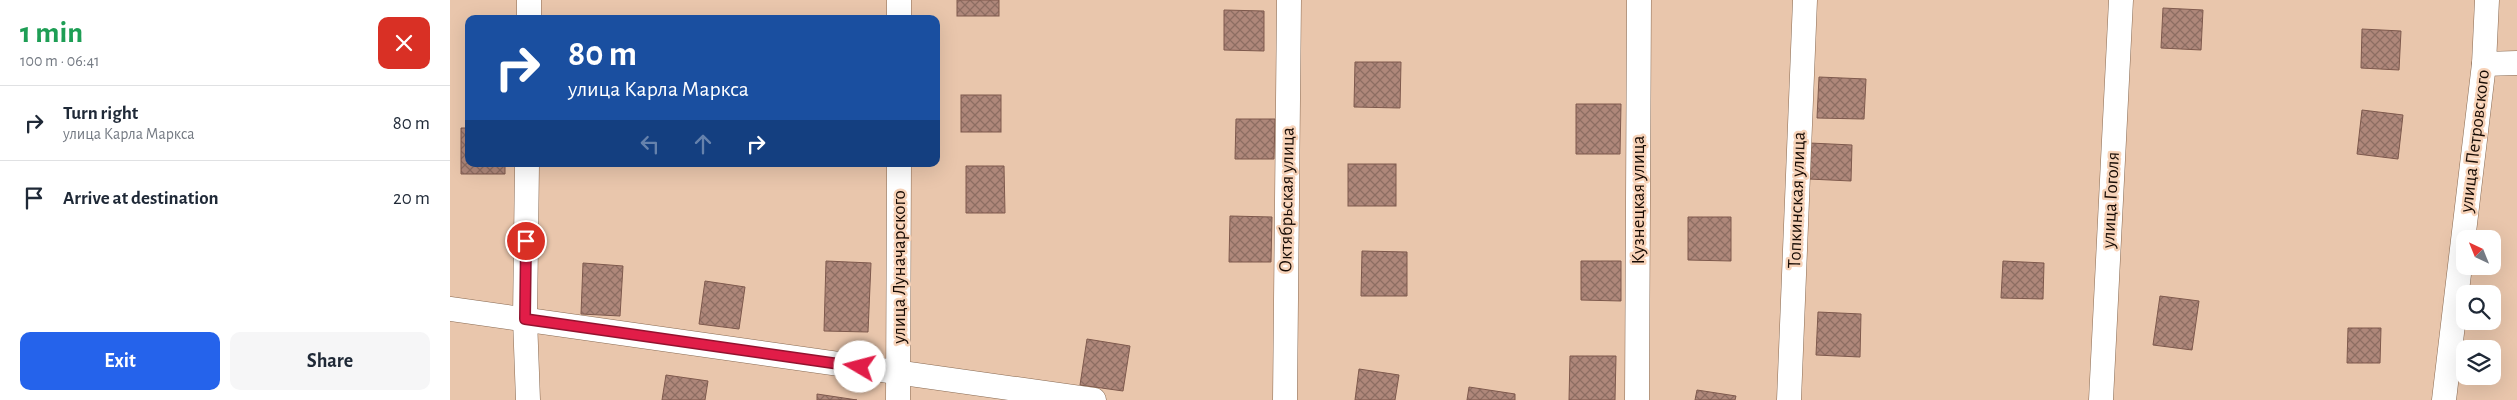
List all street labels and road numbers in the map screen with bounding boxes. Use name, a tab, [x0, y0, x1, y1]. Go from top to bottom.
street label: улица Петровского	[2457, 68, 2493, 215]
street label: Октябрьская улица	[1276, 127, 1298, 273]
street label: Топкинская улица	[1785, 131, 1809, 269]
street label: Кузнецкая улица	[1629, 135, 1648, 265]
street label: улица Гоголя	[2099, 151, 2123, 250]
street label: улица Луначарского	[890, 190, 909, 345]

